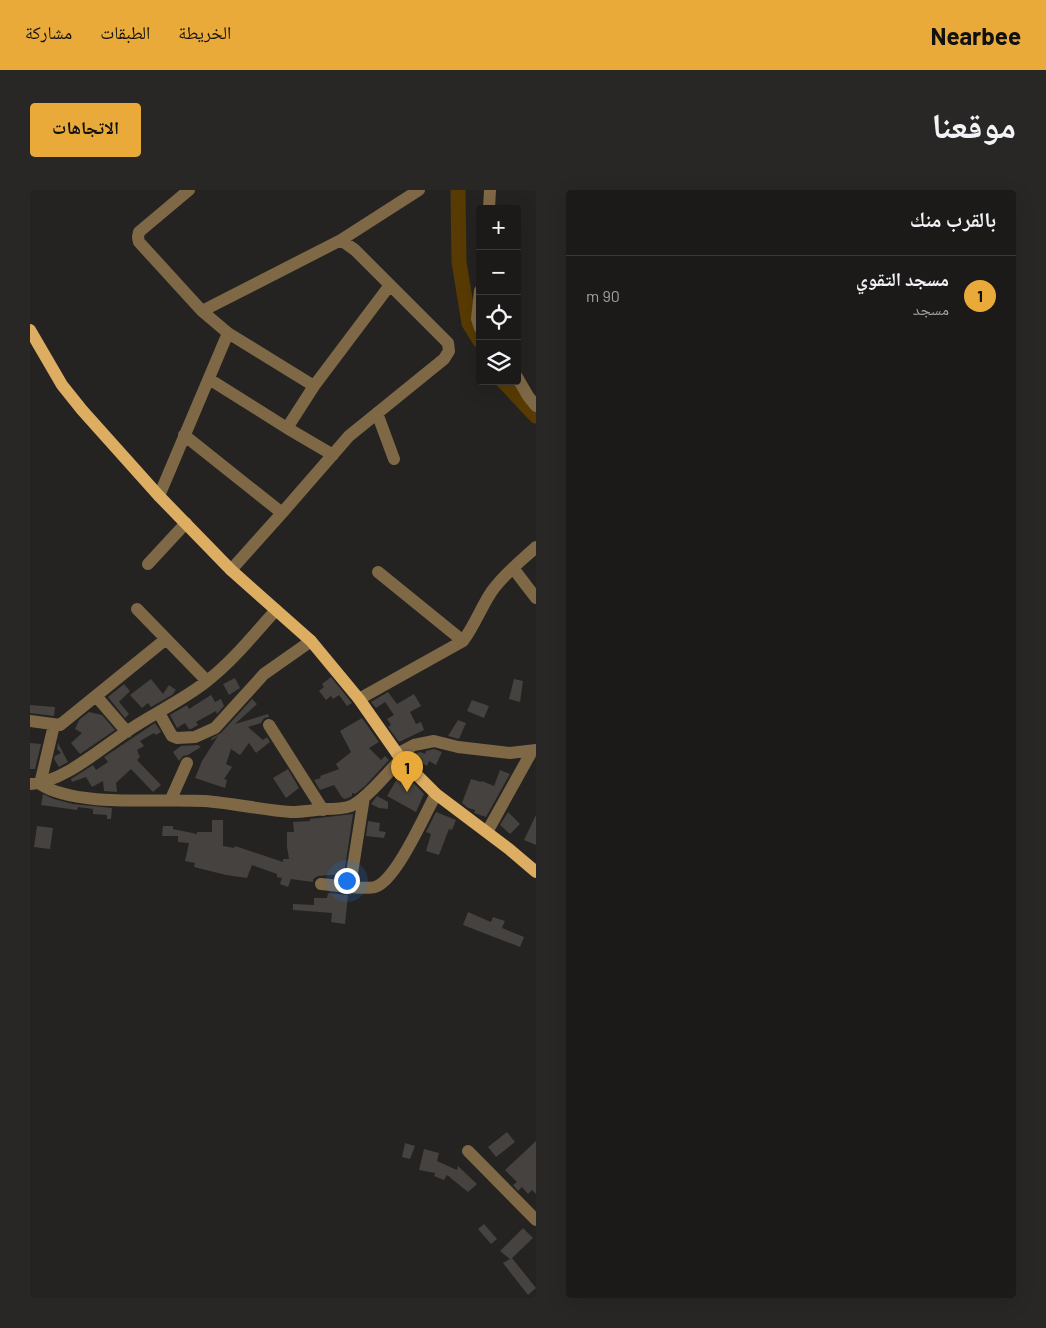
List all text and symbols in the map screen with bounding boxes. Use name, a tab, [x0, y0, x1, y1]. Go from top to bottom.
text: مشاركة	[25, 21, 72, 43]
text: الطبقات	[100, 21, 150, 43]
text: الخريطة	[178, 21, 231, 43]
text: Nearbee	[930, 21, 1021, 50]
button: الاتجاهات	[30, 103, 141, 157]
text: موقعنا	[931, 103, 1016, 145]
map controls	[476, 205, 521, 385]
button: +	[476, 205, 521, 250]
text: بالقرب منك	[910, 206, 996, 231]
button: −	[476, 250, 521, 295]
text: مسجد التقوي	[856, 267, 949, 290]
text: 90 m	[586, 286, 620, 305]
text: 1	[977, 286, 983, 305]
button: locate	[476, 295, 521, 340]
text: مسجد	[913, 299, 949, 318]
button: layers	[476, 340, 521, 385]
pin: 1	[391, 751, 423, 792]
your location	[334, 868, 360, 894]

